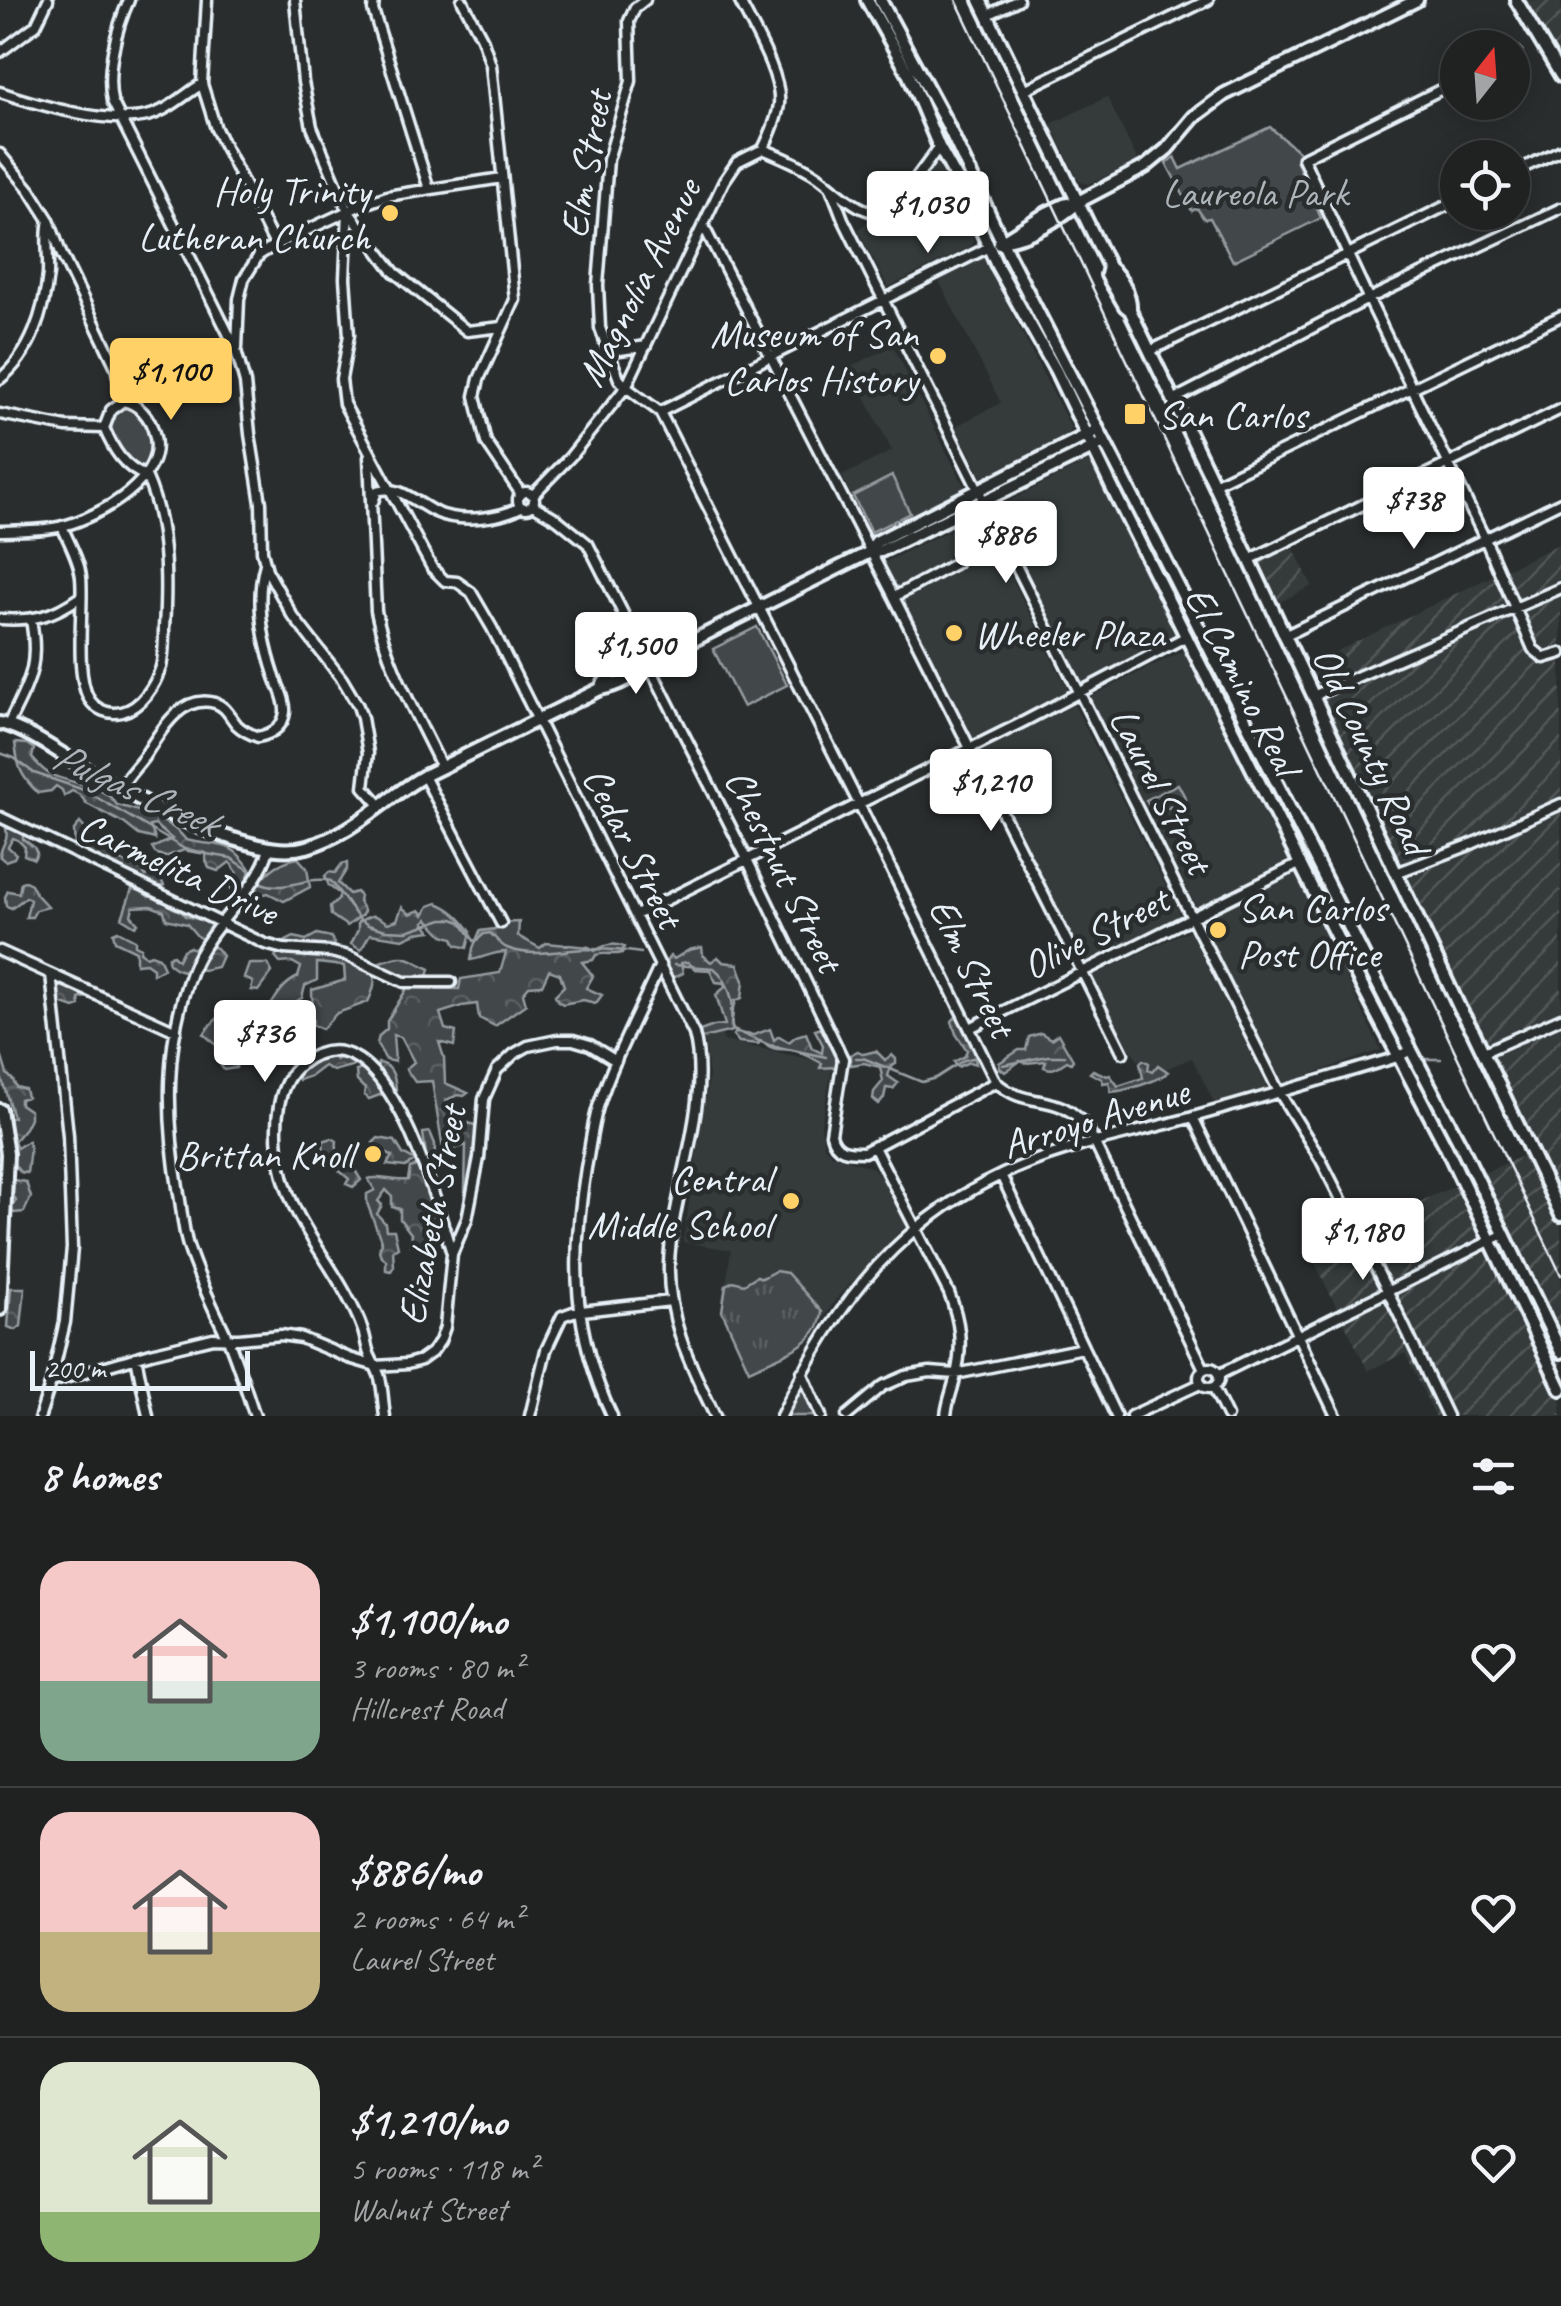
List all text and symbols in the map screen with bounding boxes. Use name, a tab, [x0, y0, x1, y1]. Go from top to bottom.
north arrow	[1440, 30, 1530, 120]
map controls	[1440, 30, 1530, 230]
street label: Elm Street	[548, 83, 624, 242]
button: locate	[1440, 140, 1530, 230]
place label: Holy Trinity Lutheran Church	[138, 166, 373, 262]
street label: Magnolia Avenue	[565, 168, 714, 394]
park label: Laureola Park	[1162, 168, 1351, 218]
pin: $1,030	[847, 171, 1009, 256]
text: $1,030	[889, 183, 967, 224]
marker: Holy Trinity Lutheran Church	[379, 202, 401, 224]
place label: Museum of San Carlos History	[710, 309, 921, 405]
pin: $1,100	[90, 338, 252, 423]
marker: Museum of San Carlos History	[927, 345, 949, 367]
text: $1,100	[132, 350, 210, 391]
place label: San Carlos	[1158, 390, 1310, 440]
marker: San Carlos	[1122, 401, 1148, 427]
pin: $738	[1355, 467, 1473, 552]
text: $738	[1385, 479, 1443, 520]
pin: $886	[947, 501, 1065, 586]
text: $886	[977, 513, 1035, 554]
street label: El Camino Real	[1173, 578, 1314, 789]
place label: Wheeler Plaza	[974, 609, 1167, 659]
pin: $1,500	[555, 612, 717, 697]
marker: Wheeler Plaza	[943, 622, 965, 644]
text: $1,500	[597, 624, 675, 665]
street label: Old County Road	[1301, 639, 1443, 867]
street label: Laurel Street	[1098, 699, 1226, 885]
water label: Pulgas Creek	[45, 730, 232, 852]
pin: $1,210	[910, 749, 1072, 834]
street label: Cedar Street	[571, 759, 697, 940]
street label: Chestnut Street	[714, 761, 856, 983]
text: $1,210	[952, 761, 1030, 802]
street label: Carmelita Drive	[71, 801, 289, 938]
street label: Olive Street	[1014, 873, 1180, 991]
place label: San Carlos Post Office	[1238, 883, 1390, 979]
street label: Elm Street	[917, 890, 1029, 1048]
marker: San Carlos Post Office	[1207, 919, 1229, 941]
pin: $736	[206, 1000, 324, 1085]
text: $736	[236, 1012, 294, 1053]
street label: Arroyo Avenue	[996, 1065, 1197, 1170]
street label: Elizabeth Street	[386, 1098, 478, 1329]
place label: Brittan Knoll	[176, 1130, 360, 1180]
marker: Brittan Knoll	[362, 1143, 384, 1165]
place label: Central Middle School	[587, 1154, 778, 1250]
marker: Central Middle School	[780, 1190, 802, 1212]
pin: $1,180	[1282, 1198, 1444, 1283]
text: $1,180	[1324, 1210, 1402, 1251]
scale bar	[30, 1346, 250, 1390]
text: 200 m	[45, 1351, 105, 1386]
icon: filters	[1466, 1449, 1521, 1504]
text: 8 homes	[40, 1450, 159, 1503]
text: $1,100/mo	[350, 1594, 507, 1647]
icon: home	[120, 1601, 240, 1721]
icon: heart	[1466, 1634, 1521, 1689]
text: 3 rooms · 80 m²	[350, 1647, 523, 1688]
text: Hillcrest Road	[350, 1688, 503, 1729]
text: $886/mo	[350, 1845, 480, 1898]
icon: home	[120, 1852, 240, 1972]
icon: heart	[1466, 1885, 1521, 1940]
text: 2 rooms · 64 m²	[350, 1898, 523, 1939]
text: Laurel Street	[350, 1939, 494, 1980]
text: $1,210/mo	[350, 2095, 507, 2148]
icon: home	[120, 2102, 240, 2222]
icon: heart	[1466, 2135, 1521, 2190]
text: 5 rooms · 118 m²	[350, 2148, 537, 2189]
text: Walnut Street	[350, 2189, 507, 2230]

